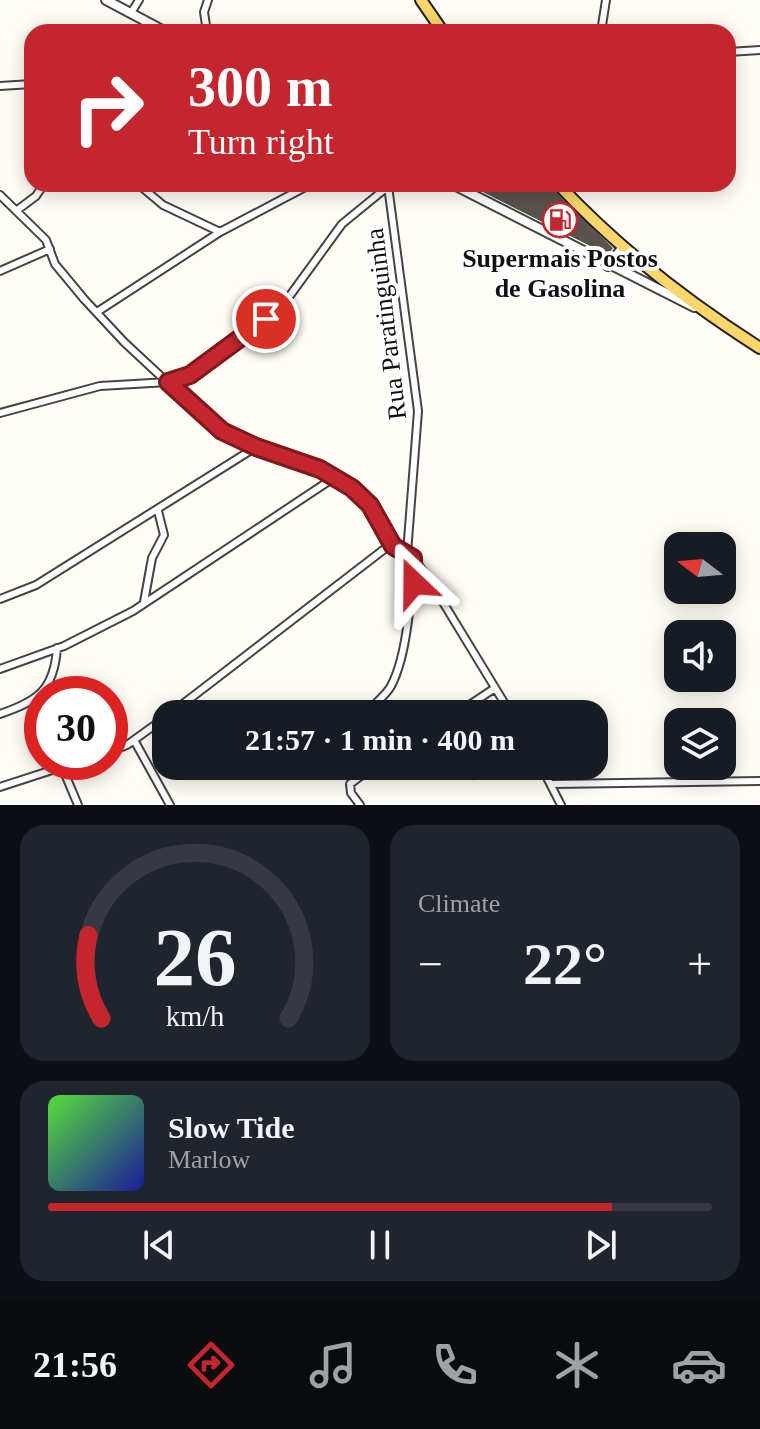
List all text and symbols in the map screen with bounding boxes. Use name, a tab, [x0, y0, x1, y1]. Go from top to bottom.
icon: right	[56, 56, 160, 160]
text: 300 m	[188, 56, 333, 118]
text: Turn right	[188, 122, 334, 162]
fuel station icon: Supermais Postos de Gasolina	[541, 201, 579, 239]
street label: Rua Paratinguinha	[360, 226, 412, 421]
place label: Supermais Postos de Gasolina	[462, 244, 658, 303]
pin	[232, 285, 300, 353]
icon: arrive	[244, 297, 288, 341]
north arrow	[664, 532, 736, 604]
map controls	[664, 532, 736, 780]
position arrow	[372, 541, 456, 625]
button: sound	[664, 620, 736, 692]
speed limit sign: 30	[24, 676, 128, 780]
button: layers	[664, 708, 736, 780]
text: 21:57 · 1 min · 400 m	[245, 723, 515, 756]
text: Climate	[418, 889, 500, 918]
text: 26	[153, 911, 237, 1003]
text: 22°	[523, 931, 607, 997]
text: −	[418, 940, 443, 989]
text: +	[687, 940, 712, 989]
text: km/h	[166, 1001, 224, 1032]
text: Slow Tide	[168, 1111, 294, 1144]
text: Marlow	[168, 1145, 250, 1174]
icon: previous	[137, 1223, 181, 1267]
icon: pause	[358, 1223, 402, 1267]
icon: next	[579, 1223, 623, 1267]
icon: directions	[183, 1337, 239, 1393]
icon: music	[305, 1337, 361, 1393]
icon: phone	[427, 1337, 483, 1393]
icon: climate	[549, 1337, 605, 1393]
icon: car	[671, 1337, 727, 1393]
text: 21:56	[33, 1345, 117, 1385]

